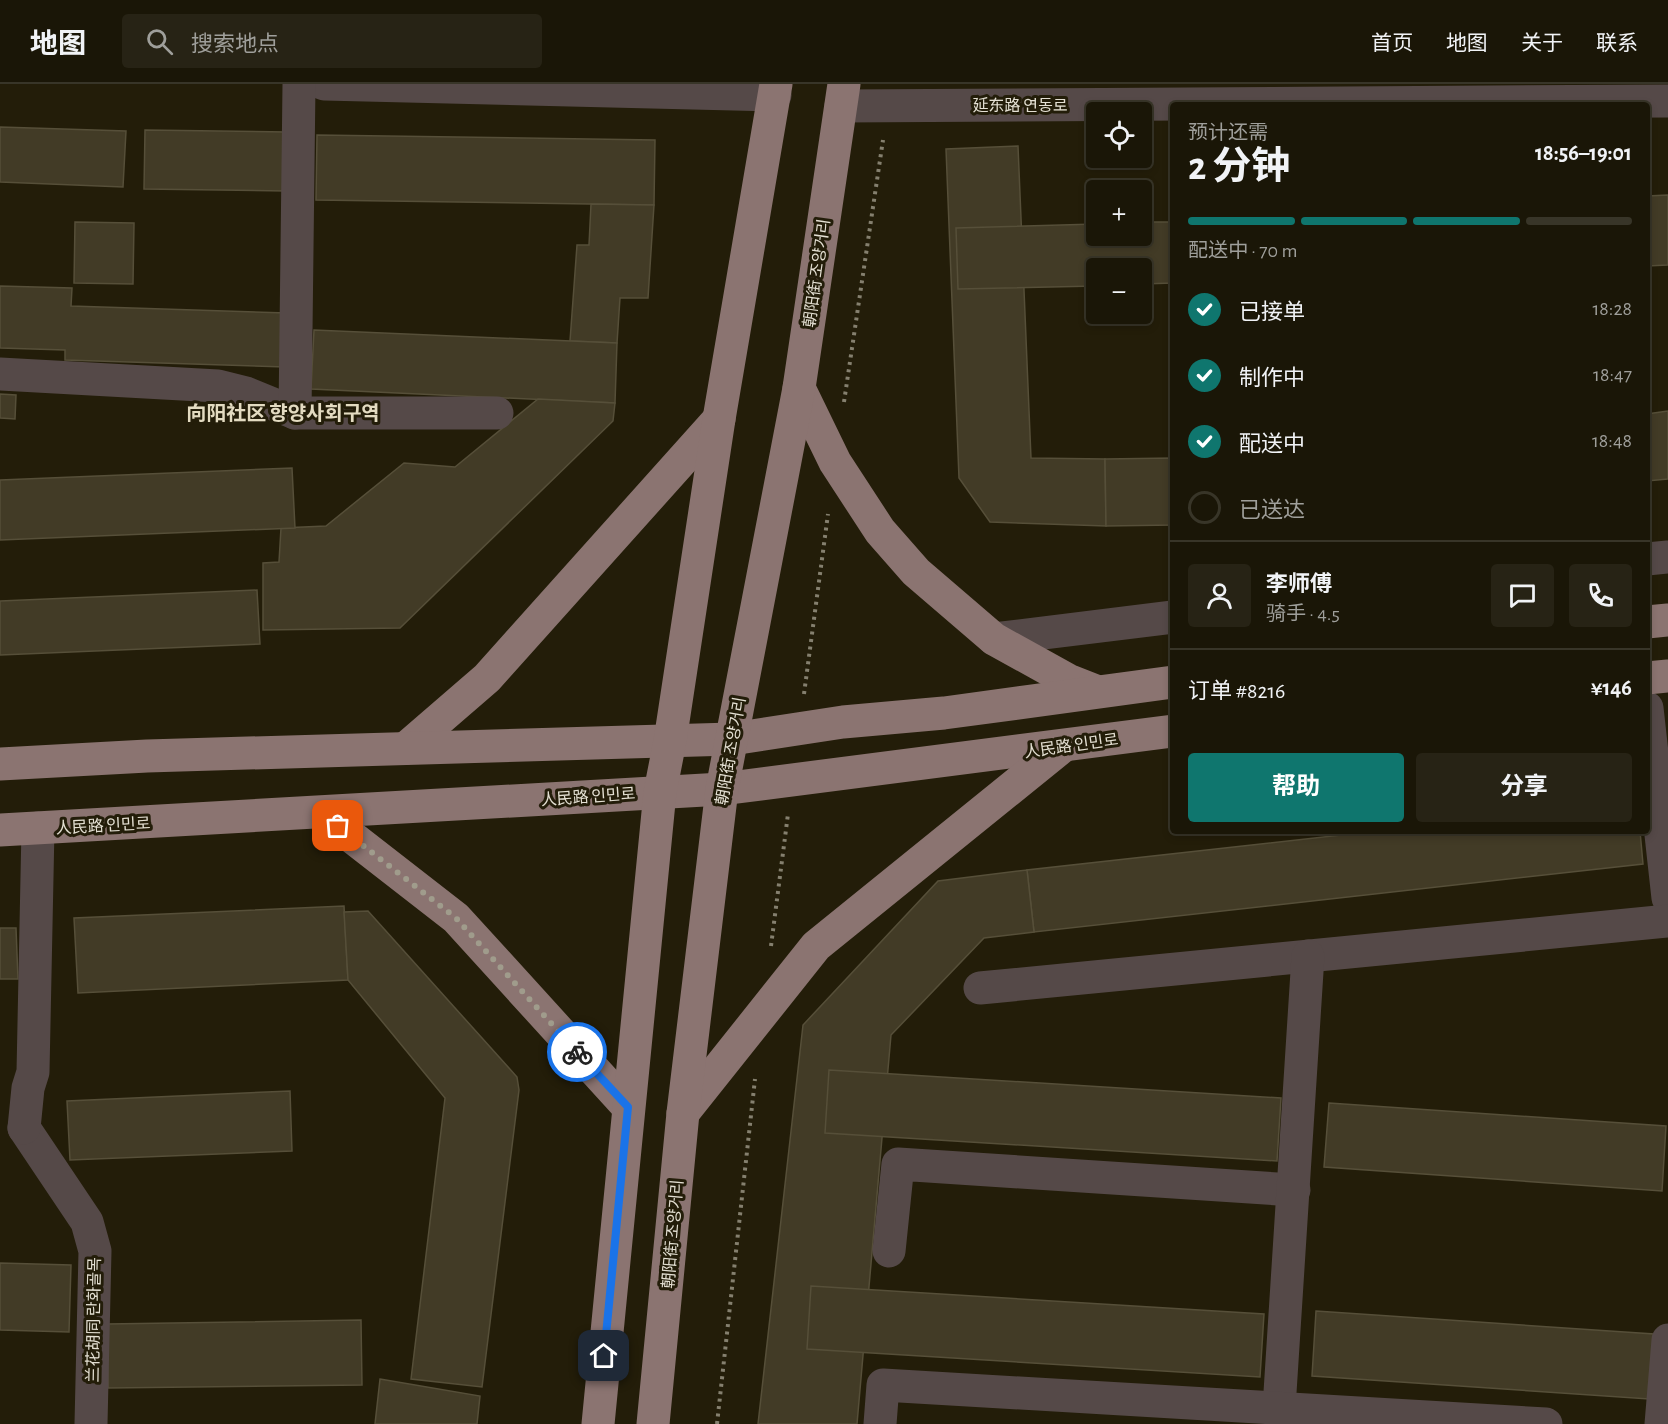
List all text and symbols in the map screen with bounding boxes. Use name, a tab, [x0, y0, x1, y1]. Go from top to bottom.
search box	[122, 14, 542, 68]
icon: search	[143, 25, 176, 58]
text: 地图	[30, 31, 86, 59]
text: 搜索地点	[191, 33, 279, 55]
text: 首页	[1371, 33, 1413, 54]
text: 地图	[1446, 33, 1488, 54]
text: 关于	[1521, 33, 1563, 54]
text: 联系	[1596, 33, 1638, 54]
street label: 延东路 연동로	[973, 97, 1068, 114]
map controls	[1086, 102, 1152, 324]
button: locate	[1086, 102, 1152, 168]
text: 预计还需	[1188, 123, 1268, 143]
text: 18:56–19:01	[1535, 142, 1632, 164]
text: 2 分钟	[1188, 148, 1290, 187]
button: +	[1086, 180, 1152, 246]
street label: 朝阳街 조양거리	[800, 218, 833, 328]
text: 配送中 · 70 m	[1188, 241, 1297, 261]
button: −	[1086, 258, 1152, 324]
icon: check	[1188, 293, 1221, 326]
text: 18:28	[1592, 299, 1632, 319]
text: 已接单	[1239, 301, 1305, 323]
icon: check	[1188, 359, 1221, 392]
text: 18:47	[1593, 365, 1632, 385]
text: 制作中	[1239, 367, 1305, 389]
district label: 向阳社区 향양사회구역	[186, 402, 380, 424]
icon: check	[1188, 425, 1221, 458]
text: 18:48	[1592, 431, 1632, 451]
text: 配送中	[1239, 433, 1305, 455]
text: 已送达	[1239, 499, 1305, 521]
button: person	[1188, 564, 1251, 627]
button: chat	[1491, 564, 1554, 627]
button: phone	[1569, 564, 1632, 627]
text: 李师傅	[1266, 573, 1332, 595]
text: 骑手 · 4.5	[1266, 604, 1340, 624]
text: ¥146	[1591, 677, 1632, 699]
text: 订单 #8216	[1188, 680, 1285, 702]
street label: 朝阳街 조양거리	[713, 696, 748, 806]
street label: 人民路 인민로	[1023, 730, 1119, 761]
button: 帮助	[1188, 753, 1404, 822]
button: 分享	[1416, 753, 1632, 822]
street label: 人民路 인민로	[540, 785, 636, 808]
pin	[312, 800, 363, 851]
icon: bag	[321, 809, 354, 842]
street label: 人民路 인민로	[55, 815, 151, 836]
courier	[547, 1022, 607, 1082]
icon: bike	[561, 1036, 594, 1069]
street label: 朝阳街 조양거리	[659, 1179, 686, 1289]
street label: 兰花胡同 란화골목	[84, 1257, 103, 1383]
pin	[578, 1330, 629, 1381]
icon: home	[587, 1339, 620, 1372]

